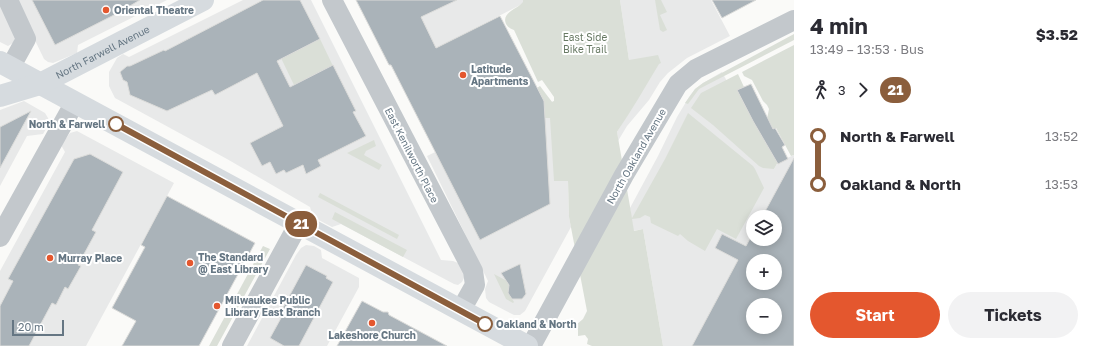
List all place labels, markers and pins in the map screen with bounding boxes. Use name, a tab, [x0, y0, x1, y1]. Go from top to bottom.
place label: Oriental Theatre	[114, 4, 194, 16]
marker: Oriental Theatre	[101, 5, 111, 15]
place label: Latitude Apartments	[471, 63, 529, 87]
marker: Latitude Apartments	[458, 70, 468, 80]
marker: North & Farwell	[108, 116, 124, 132]
place label: North & Farwell	[29, 118, 106, 130]
place label: The Standard @ East Library	[198, 251, 269, 275]
place label: Murray Place	[58, 252, 122, 264]
marker: Murray Place	[45, 253, 55, 263]
marker: The Standard @ East Library	[185, 258, 195, 268]
place label: Milwaukee Public Library East Branch	[225, 294, 320, 318]
marker: Milwaukee Public Library East Branch	[212, 301, 222, 311]
marker: Oakland & North	[477, 316, 493, 332]
marker: Lakeshore Church	[367, 318, 377, 328]
place label: Oakland & North	[496, 318, 577, 330]
place label: Lakeshore Church	[328, 329, 416, 341]

